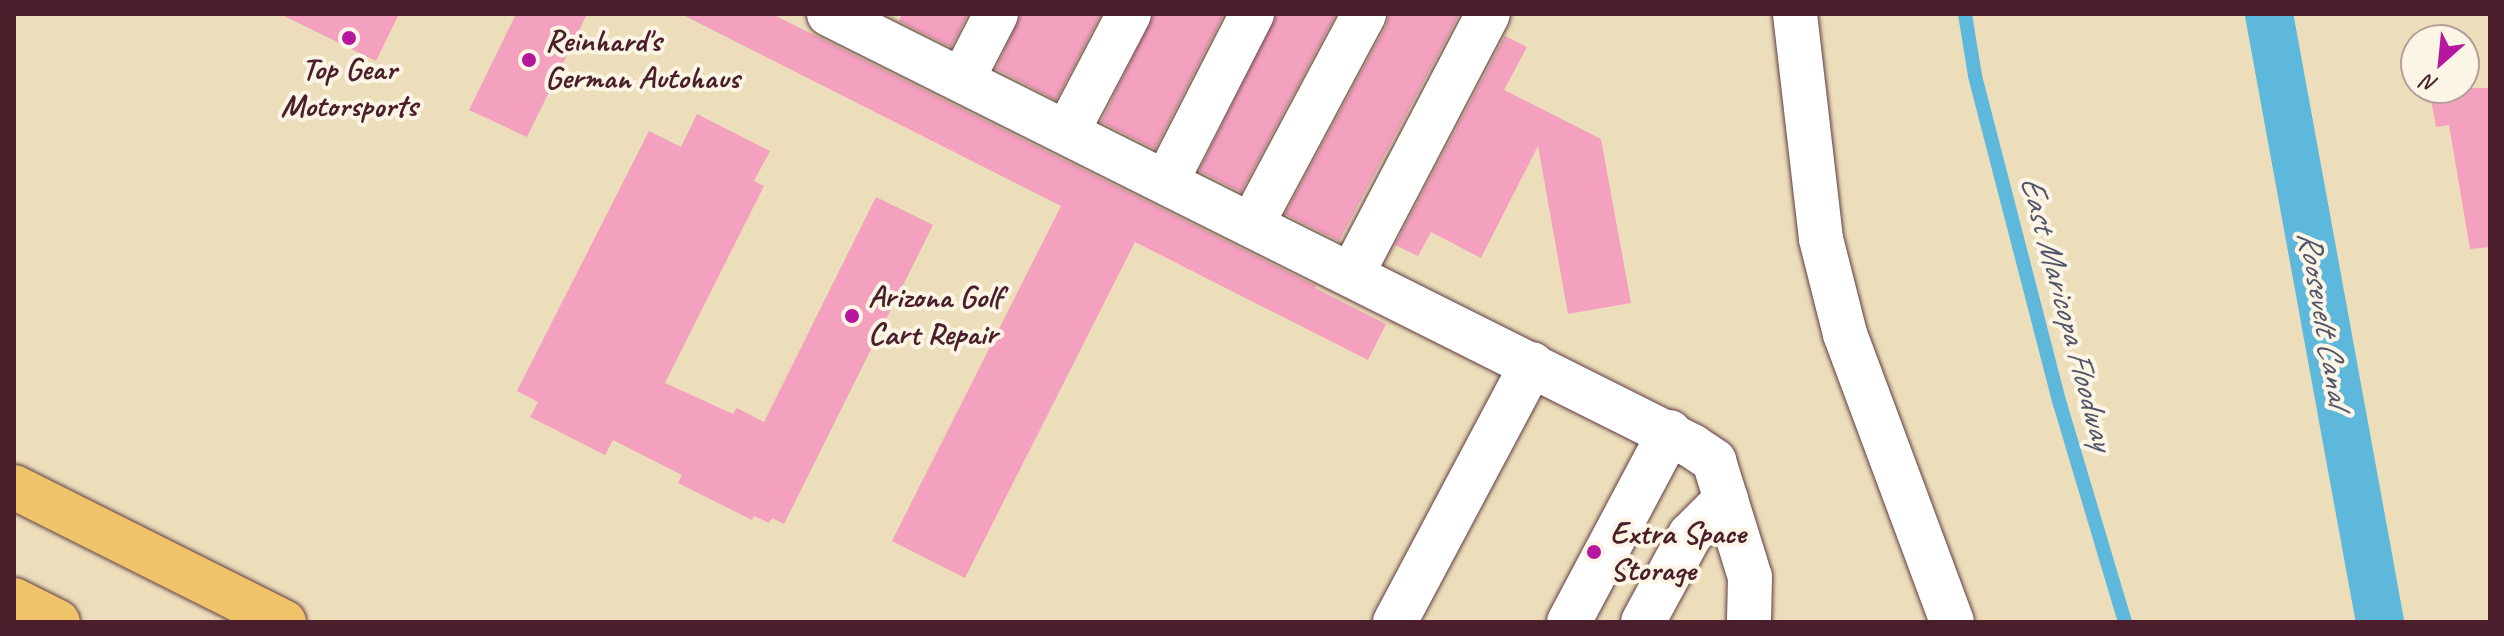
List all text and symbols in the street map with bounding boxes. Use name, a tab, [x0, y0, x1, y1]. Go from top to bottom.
place label: Reinhard's German Autohaus	[545, 23, 739, 98]
north arrow	[2400, 24, 2480, 104]
marker: Top Gear Motorsports	[340, 29, 358, 47]
place label: Top Gear Motorsports	[281, 51, 417, 126]
marker: Reinhard's German Autohaus	[520, 51, 538, 69]
text: N	[2418, 68, 2442, 99]
water label: East Maricopa Floodway	[2012, 170, 2124, 454]
water label: Roosevelt Canal	[2289, 227, 2361, 409]
place label: Arizona Golf Cart Repair	[868, 279, 1002, 354]
marker: Arizona Golf Cart Repair	[843, 307, 861, 325]
place label: Extra Space Storage	[1610, 515, 1747, 590]
marker: Extra Space Storage	[1585, 543, 1603, 561]

